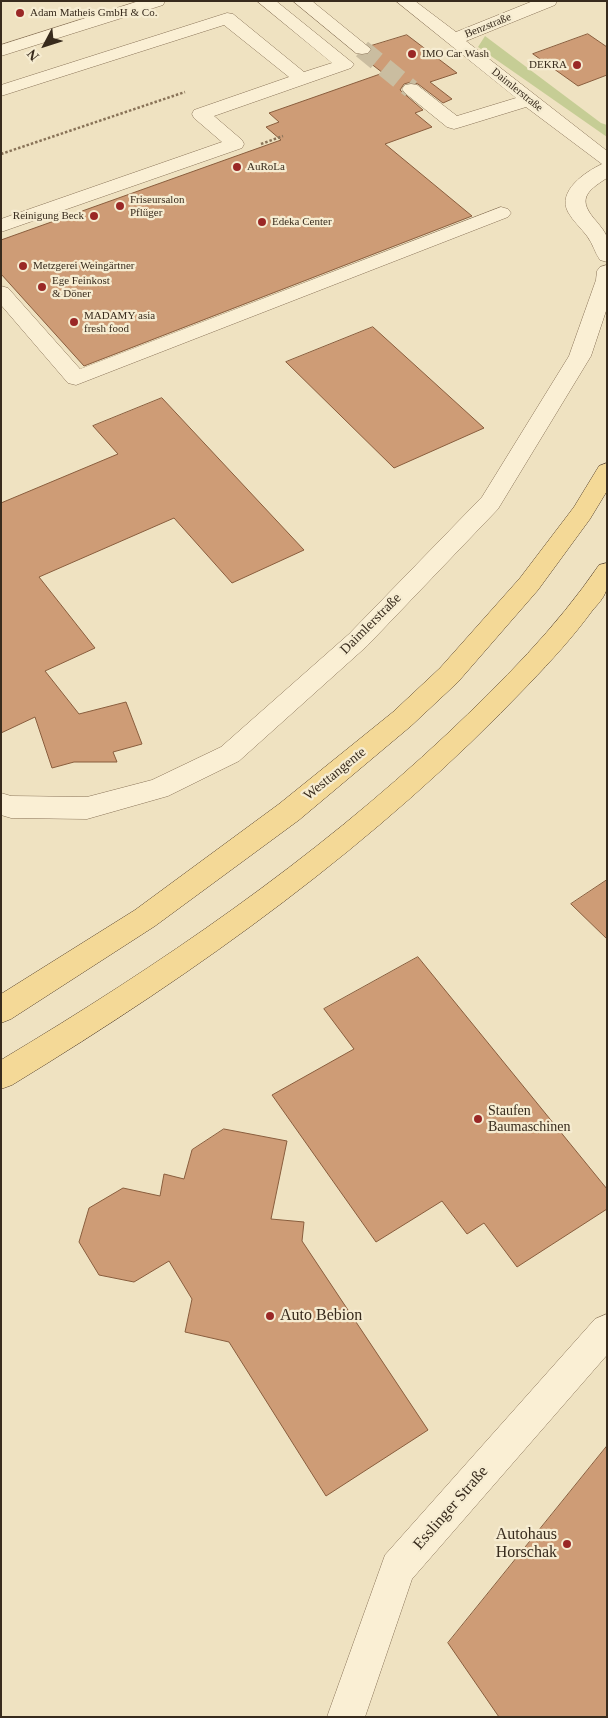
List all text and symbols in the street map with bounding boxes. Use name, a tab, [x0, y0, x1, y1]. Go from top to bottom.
place label: Adam Matheis GmbH & Co.	[30, 6, 157, 20]
marker: Adam Matheis GmbH & Co.	[14, 7, 26, 19]
street label: Benzstraße	[463, 11, 513, 41]
north arrow	[20, 20, 70, 70]
text: N	[24, 46, 42, 64]
place label: IMO Car Wash	[422, 47, 489, 61]
marker: IMO Car Wash	[406, 48, 418, 60]
place label: DEKRA	[529, 58, 567, 72]
marker: DEKRA	[571, 59, 583, 71]
street label: Daimlerstraße	[489, 65, 545, 115]
place label: AuRoLa	[247, 160, 285, 174]
marker: AuRoLa	[231, 161, 243, 173]
place label: Friseursalon Pflüger	[130, 193, 184, 219]
marker: Friseursalon Pflüger	[114, 200, 126, 212]
place label: Reinigung Beck	[13, 209, 84, 223]
marker: Reinigung Beck	[88, 210, 100, 222]
place label: Edeka Center	[272, 215, 332, 229]
marker: Edeka Center	[256, 216, 268, 228]
place label: Metzgerei Weingärtner	[33, 259, 134, 273]
marker: Metzgerei Weingärtner	[17, 260, 29, 272]
place label: Ege Feinkost & Döner	[52, 274, 110, 300]
marker: Ege Feinkost & Döner	[36, 281, 48, 293]
place label: MADAMY asia fresh food	[84, 309, 155, 335]
marker: MADAMY asia fresh food	[68, 316, 80, 328]
street label: Daimlerstraße	[337, 590, 405, 658]
street label: Westtangente	[301, 744, 369, 804]
place label: Staufen Baumaschinen	[488, 1103, 570, 1136]
marker: Staufen Baumaschinen	[472, 1113, 484, 1125]
place label: Auto Bebion	[280, 1306, 362, 1326]
marker: Auto Bebion	[264, 1310, 276, 1322]
street label: Esslinger Straße	[410, 1462, 492, 1554]
place label: Autohaus Horschak	[496, 1525, 557, 1563]
marker: Autohaus Horschak	[561, 1538, 573, 1550]

